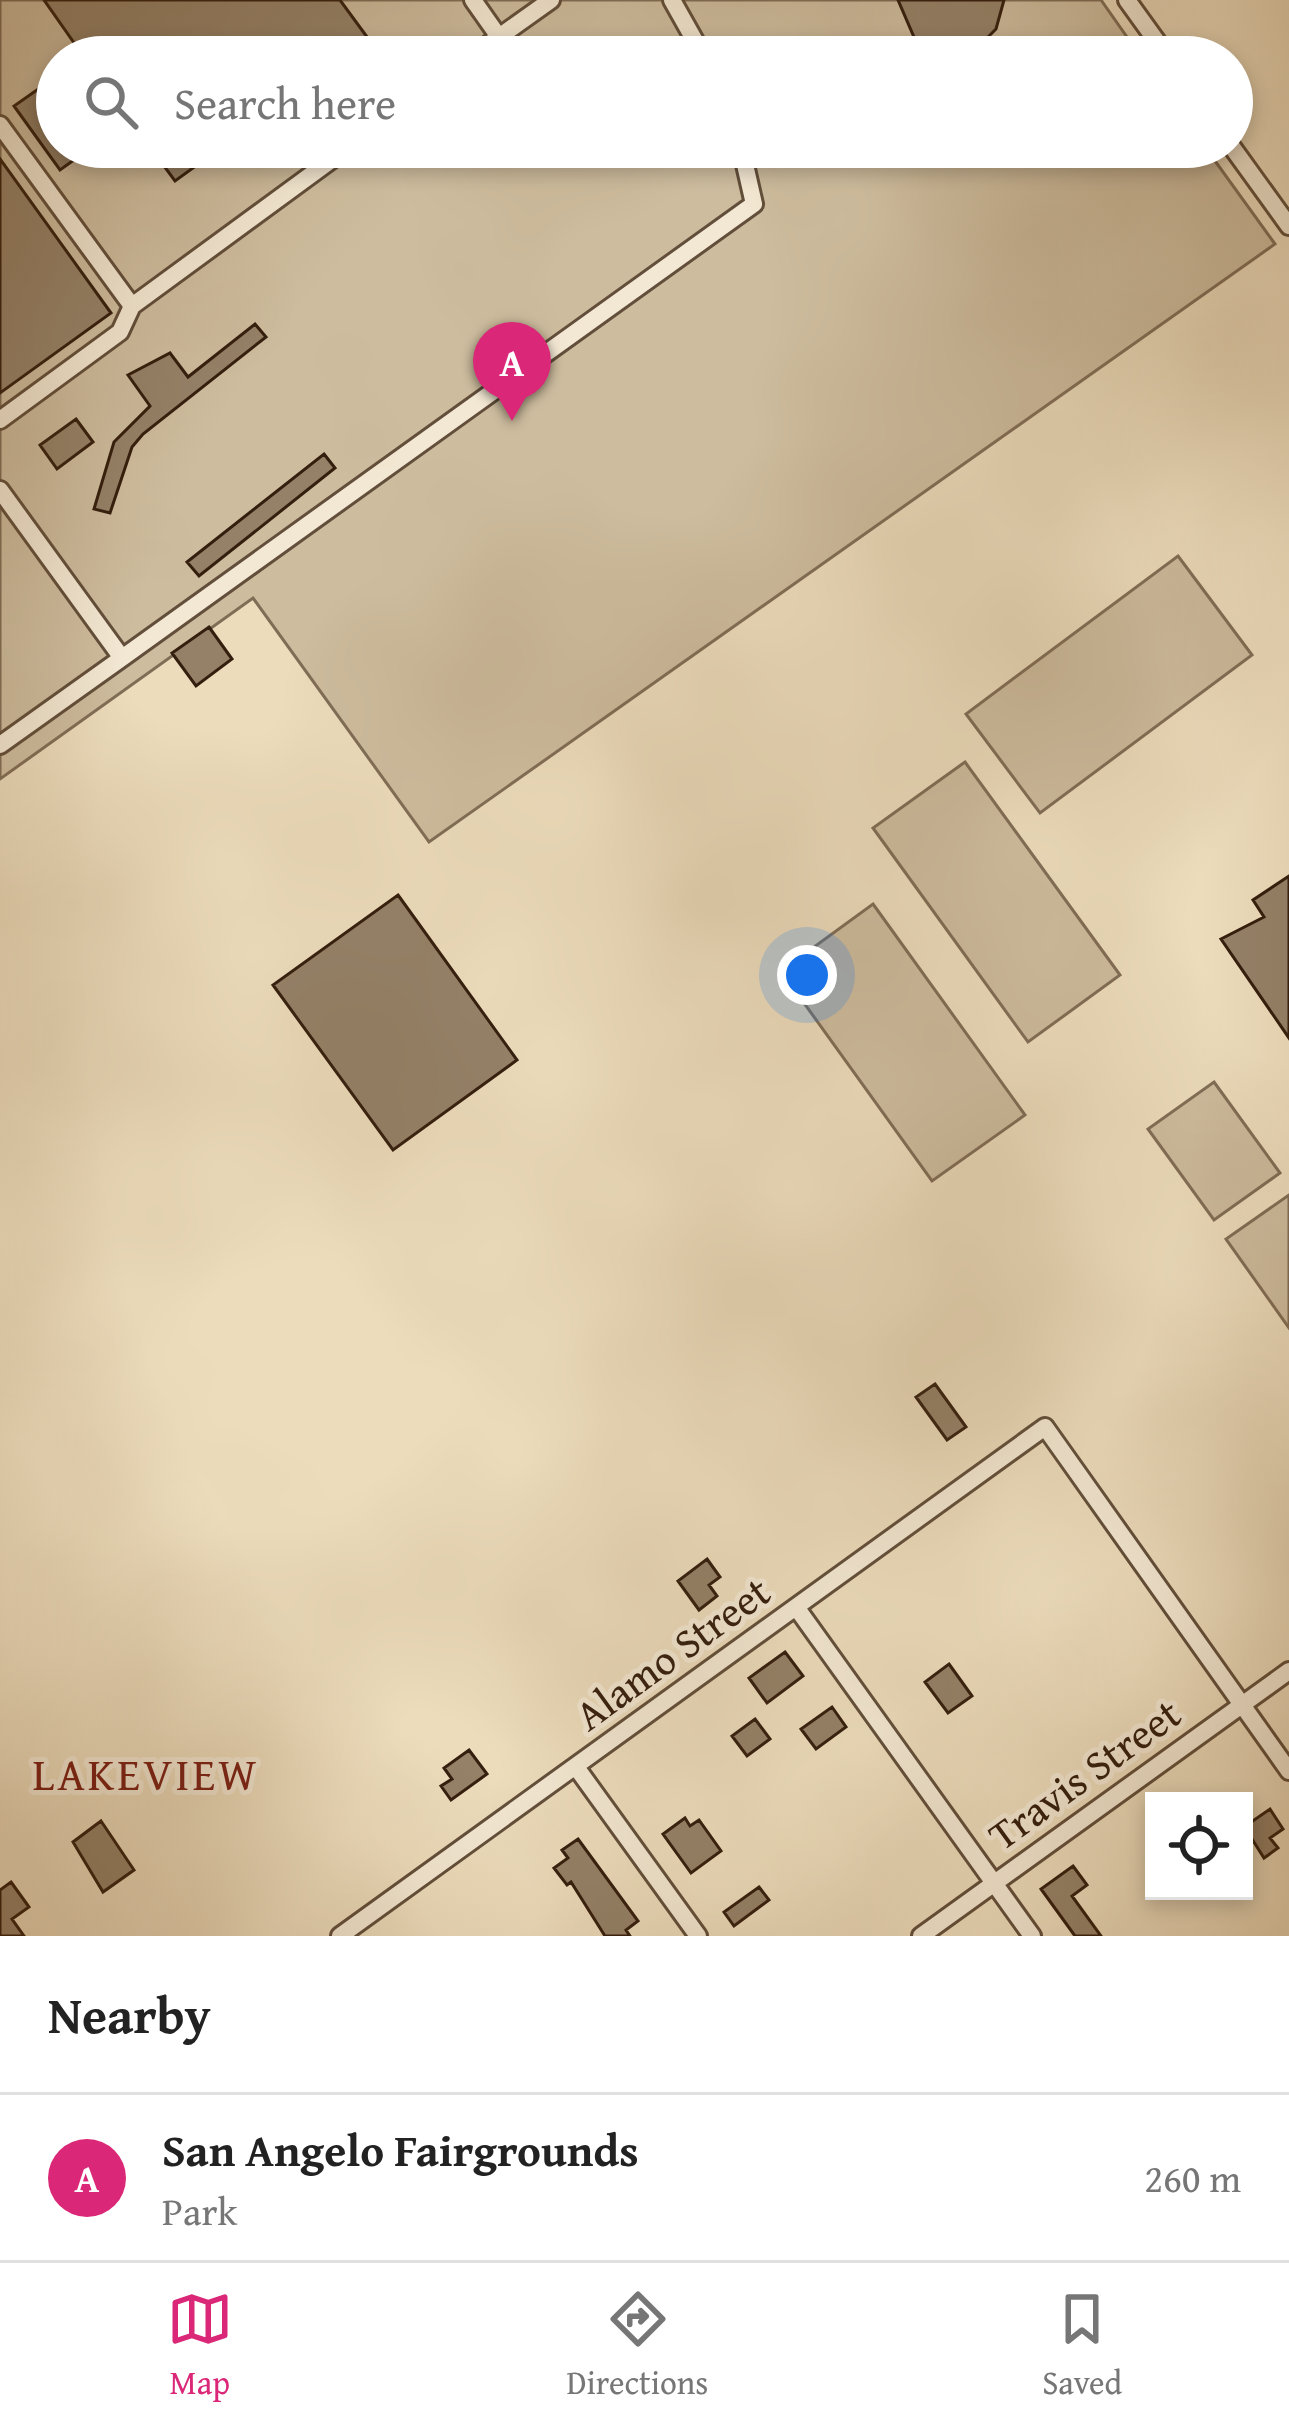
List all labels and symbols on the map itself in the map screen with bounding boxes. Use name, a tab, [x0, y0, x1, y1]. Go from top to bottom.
pin: A	[473, 322, 551, 421]
your location	[777, 945, 837, 1005]
street label: Alamo Street	[561, 1561, 782, 1744]
street label: Travis Street	[975, 1683, 1193, 1864]
district label: LAKEVIEW	[33, 1741, 259, 1806]

